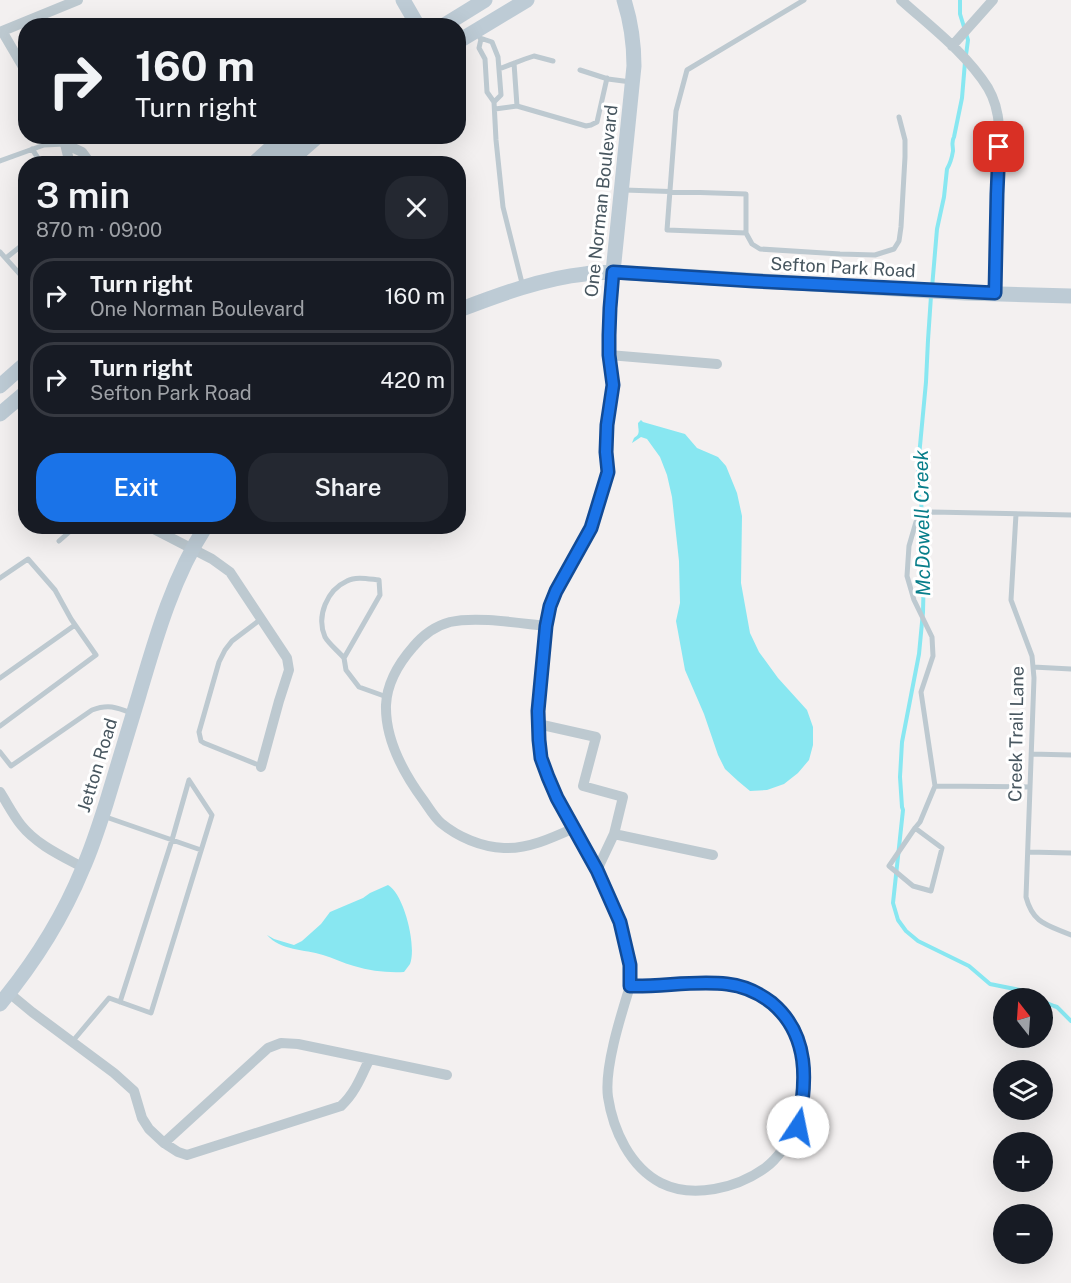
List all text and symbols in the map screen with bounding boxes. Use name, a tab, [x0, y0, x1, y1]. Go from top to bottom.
text: 160 m	[135, 41, 255, 90]
icon: right	[36, 42, 114, 120]
text: Turn right	[135, 91, 258, 123]
street label: One Norman Boulevard	[580, 104, 622, 298]
pin	[973, 121, 1024, 172]
icon: arrive	[982, 130, 1015, 163]
text: 3 min	[36, 174, 130, 216]
button: close	[385, 176, 448, 239]
text: 870 m · 09:00	[36, 218, 162, 242]
street label: Sefton Park Road	[770, 253, 916, 281]
text: Turn right	[90, 271, 193, 297]
icon: right	[39, 279, 72, 312]
text: 160 m	[385, 283, 445, 309]
text: One Norman Boulevard	[90, 297, 305, 321]
text: Turn right	[90, 355, 193, 381]
icon: right	[39, 363, 72, 396]
text: 420 m	[380, 367, 445, 393]
text: Sefton Park Road	[90, 381, 252, 405]
water label: McDowell Creek	[909, 449, 935, 596]
button: Exit	[36, 453, 236, 522]
button: Share	[248, 453, 448, 522]
street label: Creek Trail Lane	[1004, 666, 1028, 802]
street label: Jetton Road	[73, 715, 121, 815]
north arrow	[993, 988, 1053, 1048]
map controls	[993, 988, 1053, 1264]
button: layers	[993, 1060, 1053, 1120]
position arrow	[766, 1095, 830, 1159]
button: +	[993, 1132, 1053, 1192]
button: −	[993, 1204, 1053, 1264]

